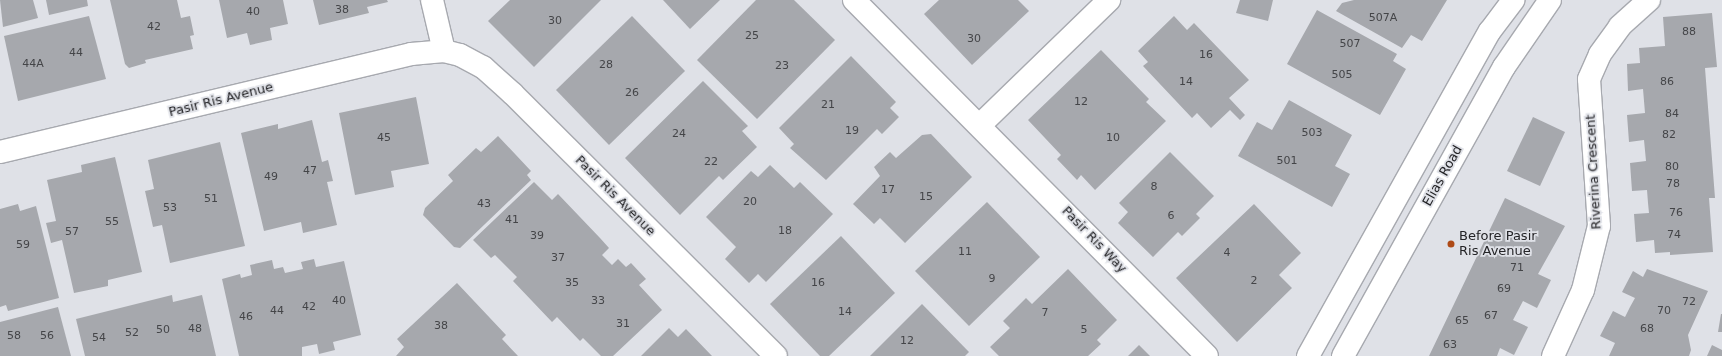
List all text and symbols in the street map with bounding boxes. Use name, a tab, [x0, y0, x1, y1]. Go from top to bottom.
house number: 38	[335, 3, 349, 17]
house number: 40	[246, 5, 260, 19]
house number: 507A	[1369, 11, 1397, 25]
house number: 30	[548, 14, 562, 28]
house number: 42	[147, 20, 161, 34]
house number: 88	[1682, 25, 1696, 39]
house number: 25	[745, 29, 759, 43]
house number: 30	[967, 32, 981, 46]
house number: 507	[1340, 37, 1360, 51]
house number: 44	[69, 46, 83, 60]
house number: 16	[1199, 48, 1213, 62]
house number: 44A	[22, 57, 44, 71]
house number: 28	[599, 58, 613, 72]
house number: 23	[775, 59, 789, 73]
house number: 505	[1332, 68, 1352, 82]
house number: 14	[1179, 75, 1193, 89]
house number: 86	[1660, 75, 1674, 89]
street label: Pasir Ris Avenue	[167, 79, 275, 121]
house number: 26	[625, 86, 639, 100]
house number: 12	[1074, 95, 1088, 109]
house number: 21	[821, 98, 835, 112]
house number: 84	[1665, 107, 1679, 121]
street label: Riverina Crescent	[1583, 114, 1605, 230]
house number: 19	[845, 124, 859, 138]
house number: 503	[1302, 126, 1322, 140]
house number: 24	[672, 127, 686, 141]
house number: 82	[1662, 128, 1676, 142]
house number: 45	[377, 131, 391, 145]
house number: 10	[1106, 131, 1120, 145]
street label: Elias Road	[1420, 143, 1466, 209]
street label: Pasir Ris Avenue	[572, 153, 658, 239]
house number: 501	[1277, 154, 1297, 168]
house number: 22	[704, 155, 718, 169]
house number: 80	[1665, 160, 1679, 174]
house number: 47	[303, 164, 317, 178]
house number: 49	[264, 170, 278, 184]
house number: 78	[1666, 177, 1680, 191]
house number: 8	[1151, 180, 1157, 194]
house number: 17	[881, 183, 895, 197]
house number: 15	[919, 190, 933, 204]
house number: 51	[204, 192, 218, 206]
house number: 20	[743, 195, 757, 209]
house number: 43	[477, 197, 491, 211]
house number: 53	[163, 201, 177, 215]
street label: Pasir Ris Way	[1058, 204, 1130, 276]
house number: 76	[1669, 206, 1683, 220]
house number: 6	[1168, 209, 1174, 223]
house number: 41	[505, 213, 519, 227]
house number: 55	[105, 215, 119, 229]
house number: 18	[778, 224, 792, 238]
house number: 57	[65, 225, 79, 239]
house number: 74	[1667, 228, 1681, 242]
house number: 39	[530, 229, 544, 243]
place label: Before Pasir Ris Avenue	[1459, 229, 1537, 260]
house number: 59	[16, 238, 30, 252]
marker: Before Pasir Ris Avenue	[1446, 239, 1456, 249]
house number: 11	[958, 245, 972, 259]
house number: 4	[1224, 246, 1230, 260]
house number: 37	[551, 251, 565, 265]
house number: 71	[1510, 261, 1524, 275]
house number: 9	[989, 272, 995, 286]
house number: 2	[1251, 274, 1257, 288]
house number: 35	[565, 276, 579, 290]
house number: 16	[811, 276, 825, 290]
house number: 69	[1497, 282, 1511, 296]
house number: 40	[332, 294, 346, 308]
house number: 33	[591, 294, 605, 308]
house number: 72	[1682, 295, 1696, 309]
house number: 42	[302, 300, 316, 314]
house number: 44	[270, 304, 284, 318]
house number: 70	[1657, 304, 1671, 318]
house number: 14	[838, 305, 852, 319]
house number: 7	[1042, 306, 1048, 320]
house number: 67	[1484, 309, 1498, 323]
house number: 46	[239, 310, 253, 324]
house number: 65	[1455, 314, 1469, 328]
house number: 31	[616, 317, 630, 331]
house number: 38	[434, 319, 448, 333]
house number: 48	[188, 322, 202, 336]
house number: 68	[1640, 322, 1654, 336]
house number: 50	[156, 323, 170, 337]
house number: 5	[1081, 323, 1087, 337]
house number: 52	[125, 326, 139, 340]
house number: 58	[7, 329, 21, 343]
house number: 56	[40, 329, 54, 343]
house number: 54	[92, 331, 106, 345]
house number: 12	[900, 334, 914, 348]
house number: 63	[1443, 338, 1457, 352]

